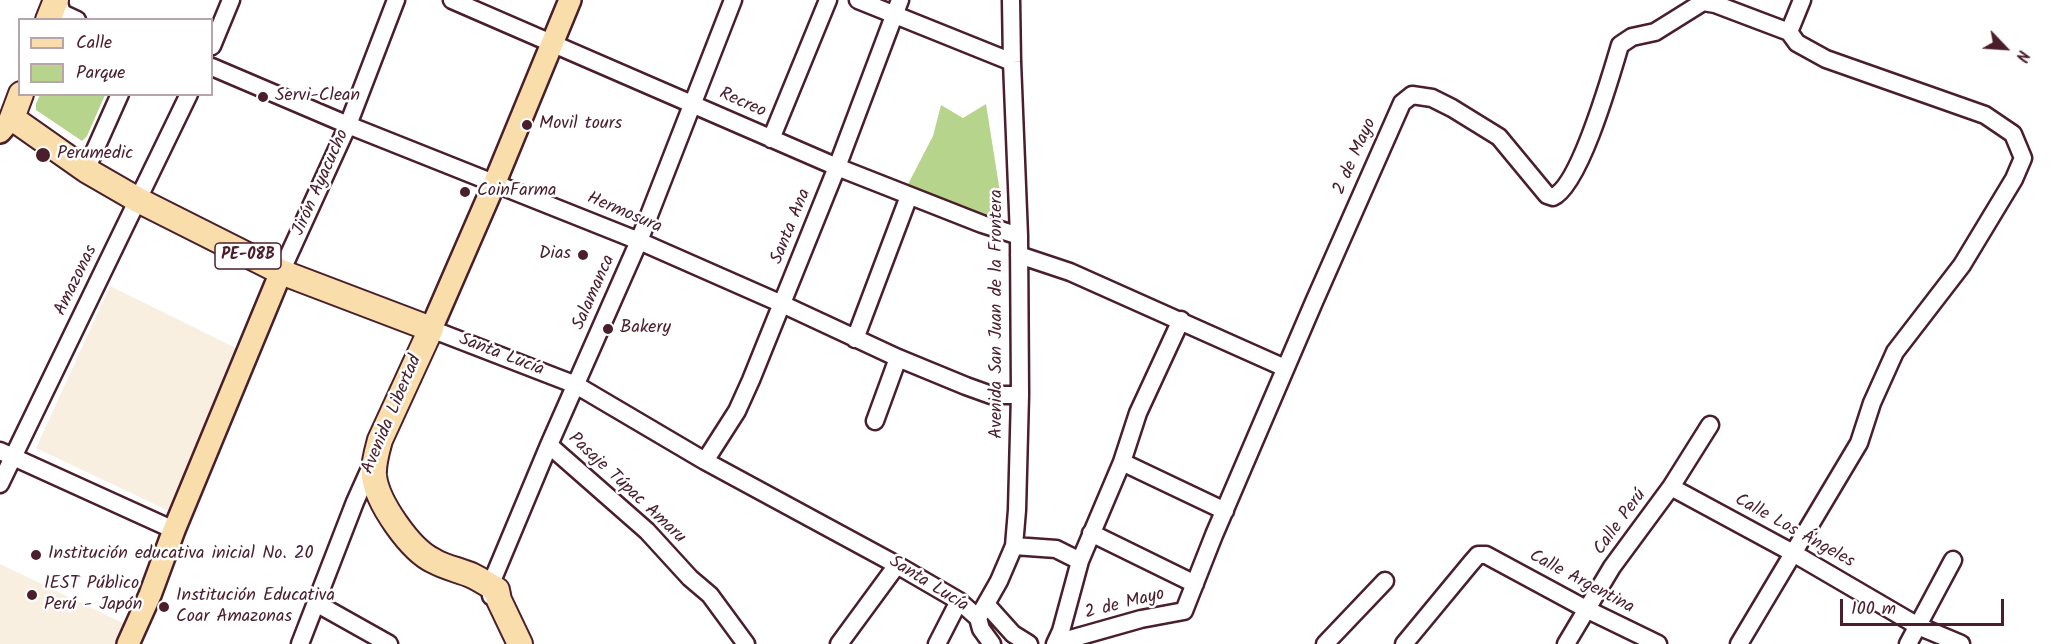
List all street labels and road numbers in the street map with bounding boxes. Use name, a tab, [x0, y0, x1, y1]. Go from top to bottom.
street label: Recreo	[715, 84, 769, 124]
street label: 2 de Mayo	[1330, 116, 1382, 198]
street label: Jirón Ayacucho	[289, 127, 355, 239]
street label: Santa Ana	[767, 186, 817, 268]
street label: Hermosura	[583, 189, 665, 239]
street label: Avenida San Juan de la Frontera	[987, 189, 1009, 439]
street label: Amazonas	[51, 242, 103, 320]
road number: PE-08B	[215, 243, 281, 269]
street label: Salamanca	[569, 252, 621, 334]
street label: Santa Lucía	[455, 330, 547, 382]
street label: Avenida Libertad	[358, 352, 428, 478]
street label: Pasaje Túpac Amaru	[563, 429, 689, 549]
street label: Calle Perú	[1590, 486, 1652, 560]
street label: Calle Los Ángeles	[1730, 490, 1858, 574]
street label: Calle Argentina	[1525, 546, 1637, 620]
street label: Santa Lucía	[884, 552, 972, 618]
street label: 2 de Mayo	[1083, 585, 1167, 625]

